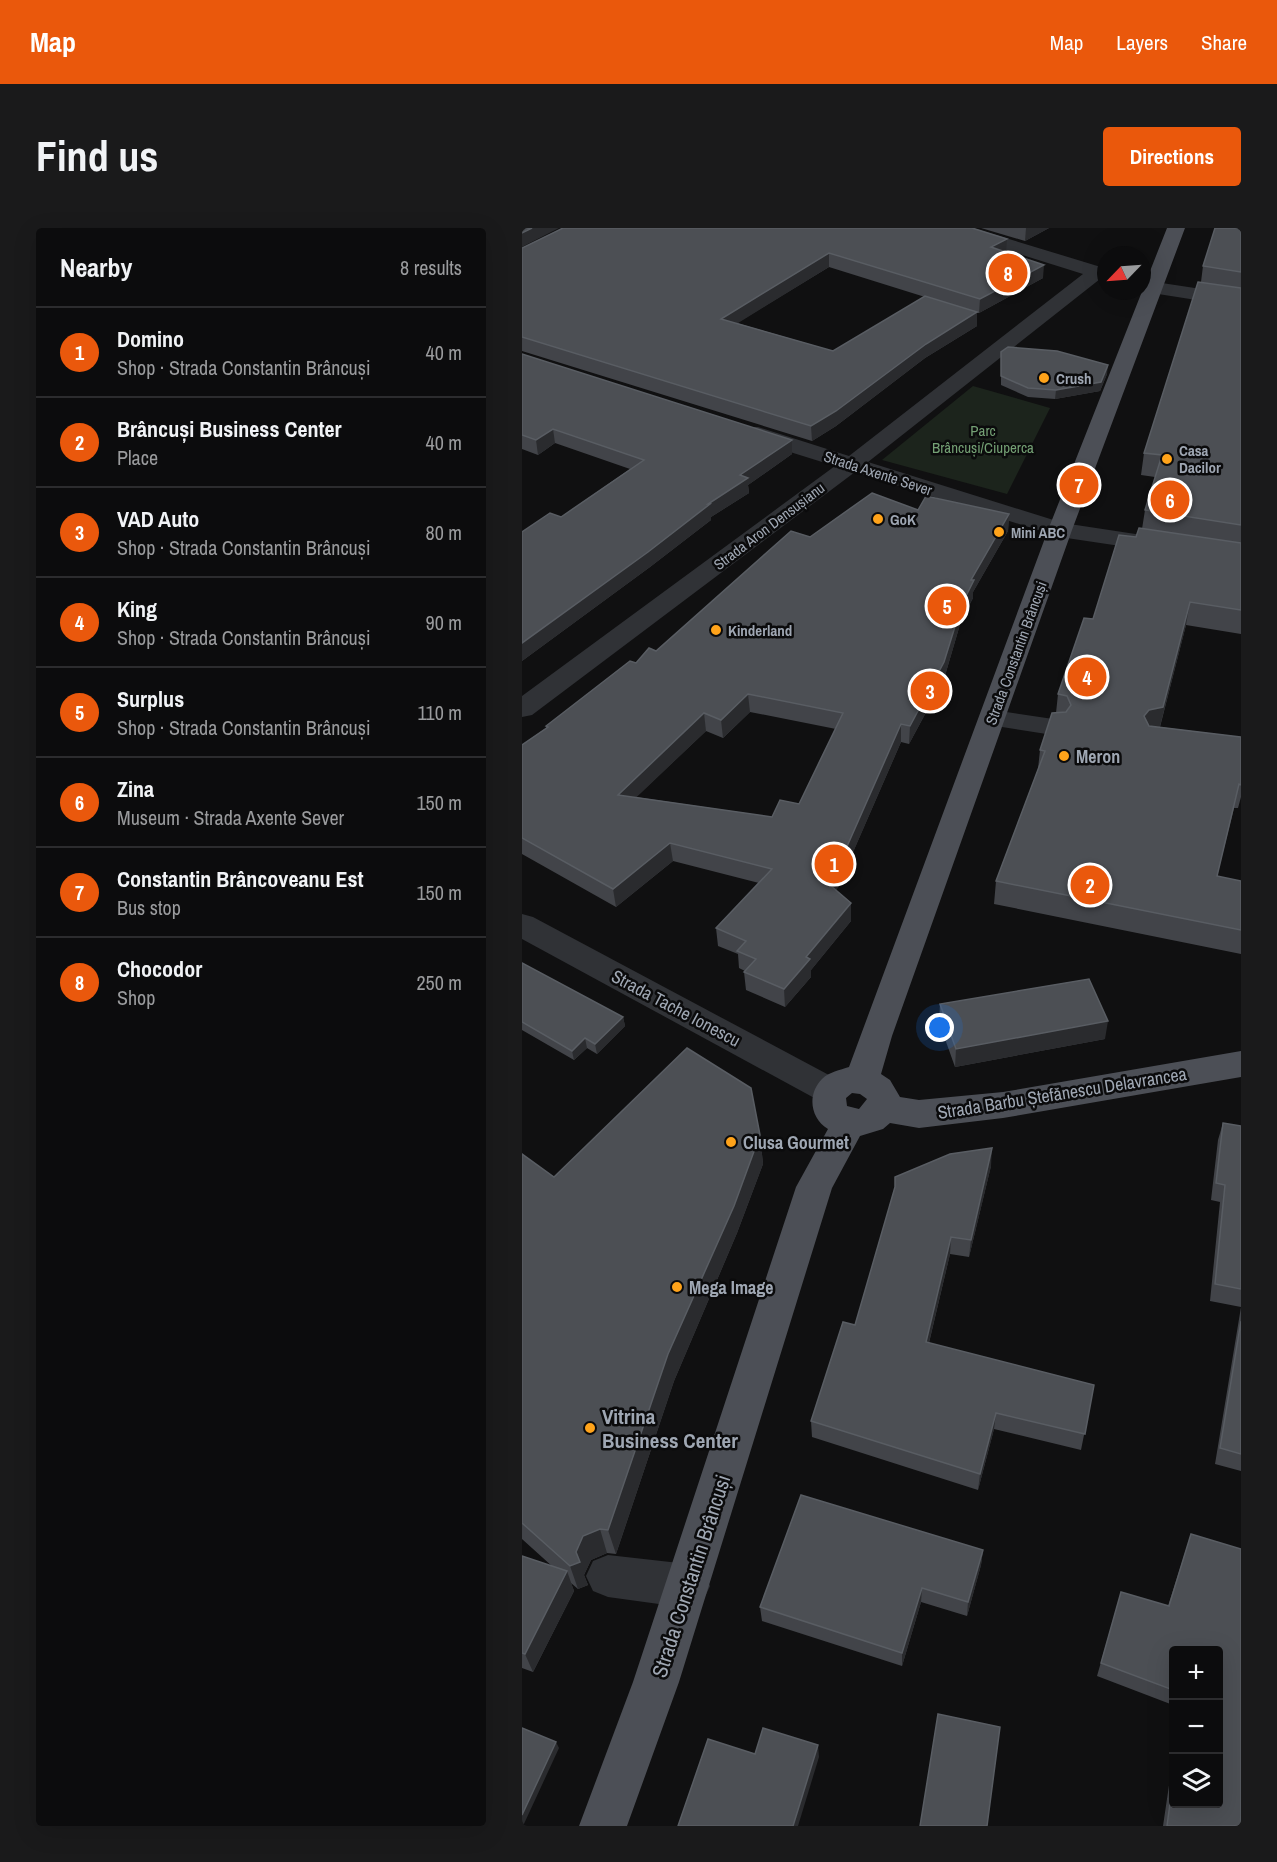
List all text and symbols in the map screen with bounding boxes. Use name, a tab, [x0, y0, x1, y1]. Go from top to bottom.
text: Map	[30, 23, 76, 61]
text: Map	[1050, 28, 1083, 57]
text: Layers	[1116, 28, 1168, 57]
text: Share	[1201, 28, 1247, 57]
button: Directions	[1103, 127, 1241, 186]
text: Find us	[36, 128, 158, 184]
north arrow	[1097, 246, 1151, 300]
text: Nearby	[60, 250, 132, 285]
pin: 8	[988, 250, 1028, 296]
text: 8 results	[400, 254, 462, 281]
text: Domino	[117, 324, 184, 354]
text: 1	[75, 339, 84, 366]
text: 40 m	[426, 339, 462, 366]
text: Shop · Strada Constantin Brâncuși	[117, 354, 370, 381]
place label: Crush	[1056, 368, 1092, 389]
marker: Crush	[1037, 371, 1051, 385]
text: Brâncuși Business Center	[117, 414, 342, 444]
park label: Parc Brâncuși/Ciuperca	[932, 420, 1034, 458]
text: 2	[75, 429, 84, 456]
text: 40 m	[426, 429, 462, 456]
place label: Casa Dacilor	[1179, 440, 1221, 478]
text: Place	[117, 444, 158, 471]
street label: Strada Axente Sever	[821, 446, 935, 500]
marker: Casa Dacilor	[1160, 452, 1174, 466]
pin: 7	[1060, 462, 1098, 508]
street label: Strada Aron Densușianu	[709, 477, 829, 575]
pin: 6	[1150, 478, 1190, 522]
text: VAD Auto	[117, 504, 199, 534]
place label: GoK	[890, 509, 916, 530]
marker: GoK	[871, 512, 885, 526]
text: 3	[75, 519, 84, 546]
text: 80 m	[426, 519, 462, 546]
place label: Mini ABC	[1011, 522, 1065, 543]
marker: Mini ABC	[992, 525, 1006, 539]
text: Shop · Strada Constantin Brâncuși	[117, 534, 370, 561]
street label: Strada Constantin Brâncuși	[980, 578, 1052, 728]
pin: 5	[928, 584, 966, 628]
text: King	[117, 594, 157, 624]
text: 4	[75, 609, 84, 636]
text: 90 m	[426, 609, 462, 636]
place label: Kinderland	[728, 620, 792, 641]
marker: Kinderland	[709, 623, 723, 637]
text: Shop · Strada Constantin Brâncuși	[117, 624, 370, 651]
pin: 4	[1068, 654, 1106, 700]
pin: 3	[910, 668, 950, 714]
text: Surplus	[117, 684, 184, 714]
text: 5	[75, 699, 84, 726]
text: 110 m	[418, 699, 462, 726]
text: Shop · Strada Constantin Brâncuși	[117, 714, 370, 741]
place label: Meron	[1076, 744, 1120, 769]
marker: Meron	[1057, 749, 1071, 763]
text: Zina	[117, 774, 154, 804]
text: 6	[75, 789, 84, 816]
text: 150 m	[416, 789, 462, 816]
text: Museum · Strada Axente Sever	[117, 804, 344, 831]
pin: 1	[814, 842, 854, 886]
pin: 2	[1070, 862, 1110, 908]
text: Constantin Brâncoveanu Est	[117, 864, 364, 894]
text: 7	[75, 879, 84, 906]
text: 150 m	[416, 879, 462, 906]
text: Bus stop	[117, 894, 181, 921]
text: Chocodor	[117, 954, 202, 984]
street label: Strada Tache Ionescu	[607, 963, 745, 1053]
text: 8	[75, 969, 84, 996]
text: 250 m	[416, 969, 462, 996]
text: Shop	[117, 984, 155, 1011]
your location	[925, 1013, 954, 1042]
street label: Strada Barbu Ștefănescu Delavrancea	[936, 1061, 1188, 1125]
place label: Clusa Gourmet	[743, 1130, 849, 1155]
marker: Clusa Gourmet	[724, 1135, 738, 1149]
place label: Mega Image	[689, 1275, 774, 1300]
marker: Mega Image	[670, 1280, 684, 1294]
place label: Vitrina Business Center	[602, 1402, 738, 1455]
marker: Vitrina Business Center	[583, 1421, 597, 1435]
street label: Strada Constantin Brâncuși	[645, 1471, 737, 1681]
map controls	[1169, 1646, 1223, 1808]
button: +	[1169, 1646, 1223, 1700]
button: −	[1169, 1700, 1223, 1754]
button: layers	[1169, 1754, 1223, 1808]

